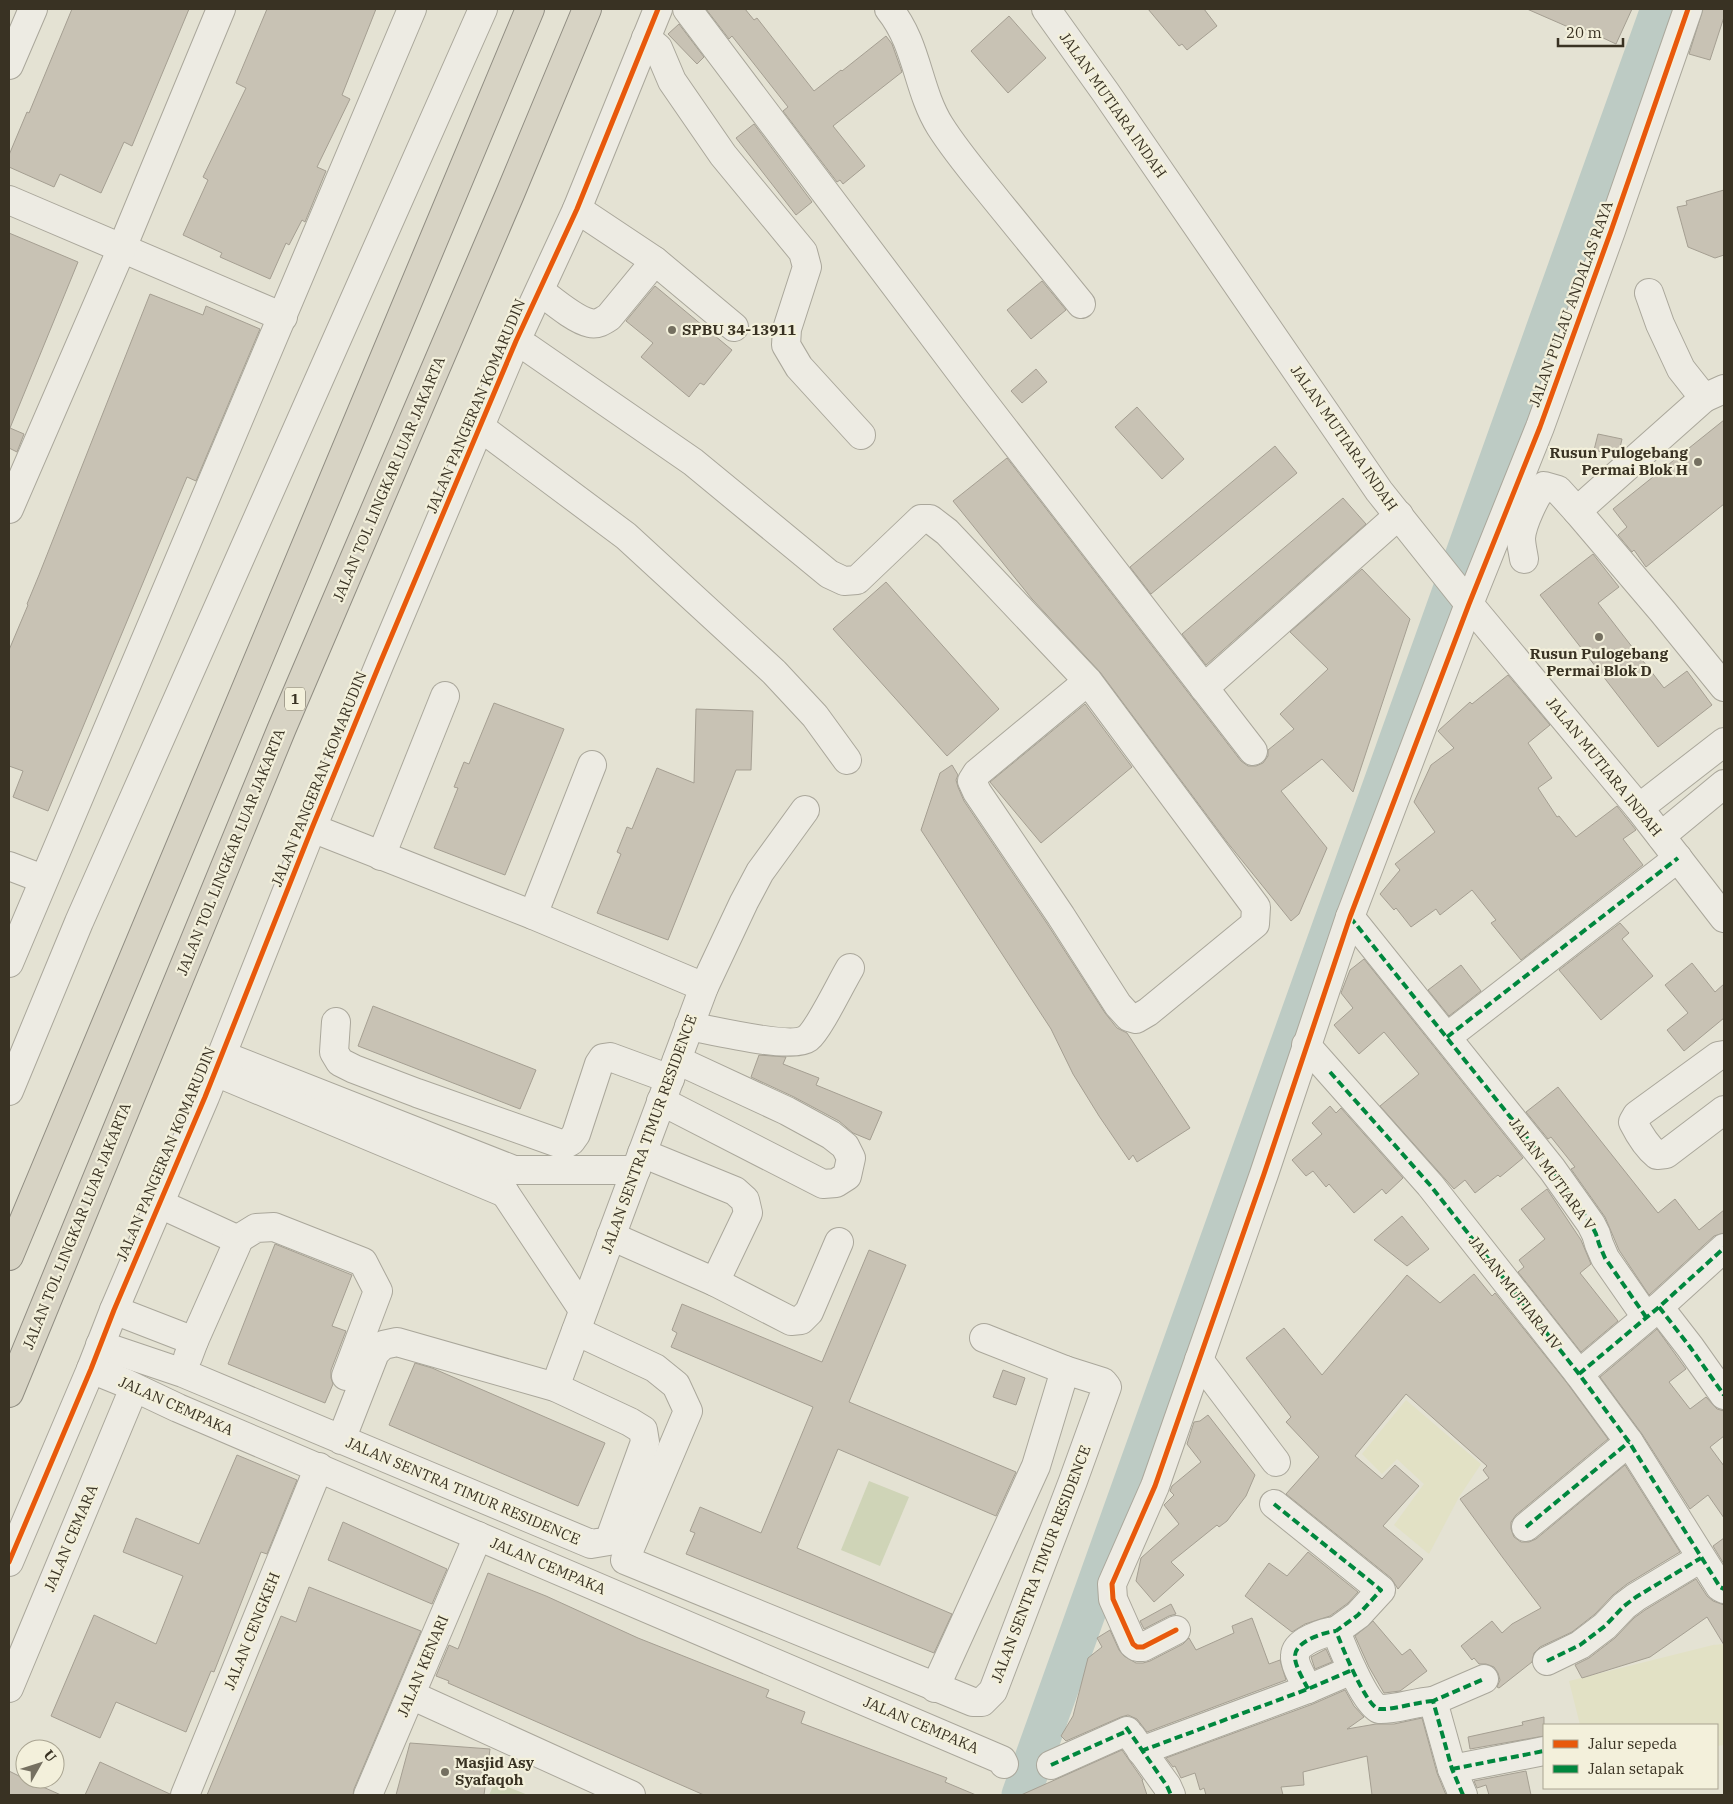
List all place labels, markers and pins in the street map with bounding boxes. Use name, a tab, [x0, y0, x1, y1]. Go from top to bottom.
place label: SPBU 34-13911	[682, 320, 796, 339]
marker: SPBU 34-13911	[666, 324, 678, 336]
place label: Rusun Pulogebang Permai Blok H	[1550, 443, 1688, 479]
marker: Rusun Pulogebang Permai Blok H	[1692, 456, 1704, 468]
marker: Rusun Pulogebang Permai Blok D	[1593, 631, 1605, 643]
place label: Rusun Pulogebang Permai Blok D	[1530, 644, 1669, 680]
place label: Masjid Asy Syafaqoh	[455, 1753, 535, 1789]
marker: Masjid Asy Syafaqoh	[439, 1766, 451, 1778]

